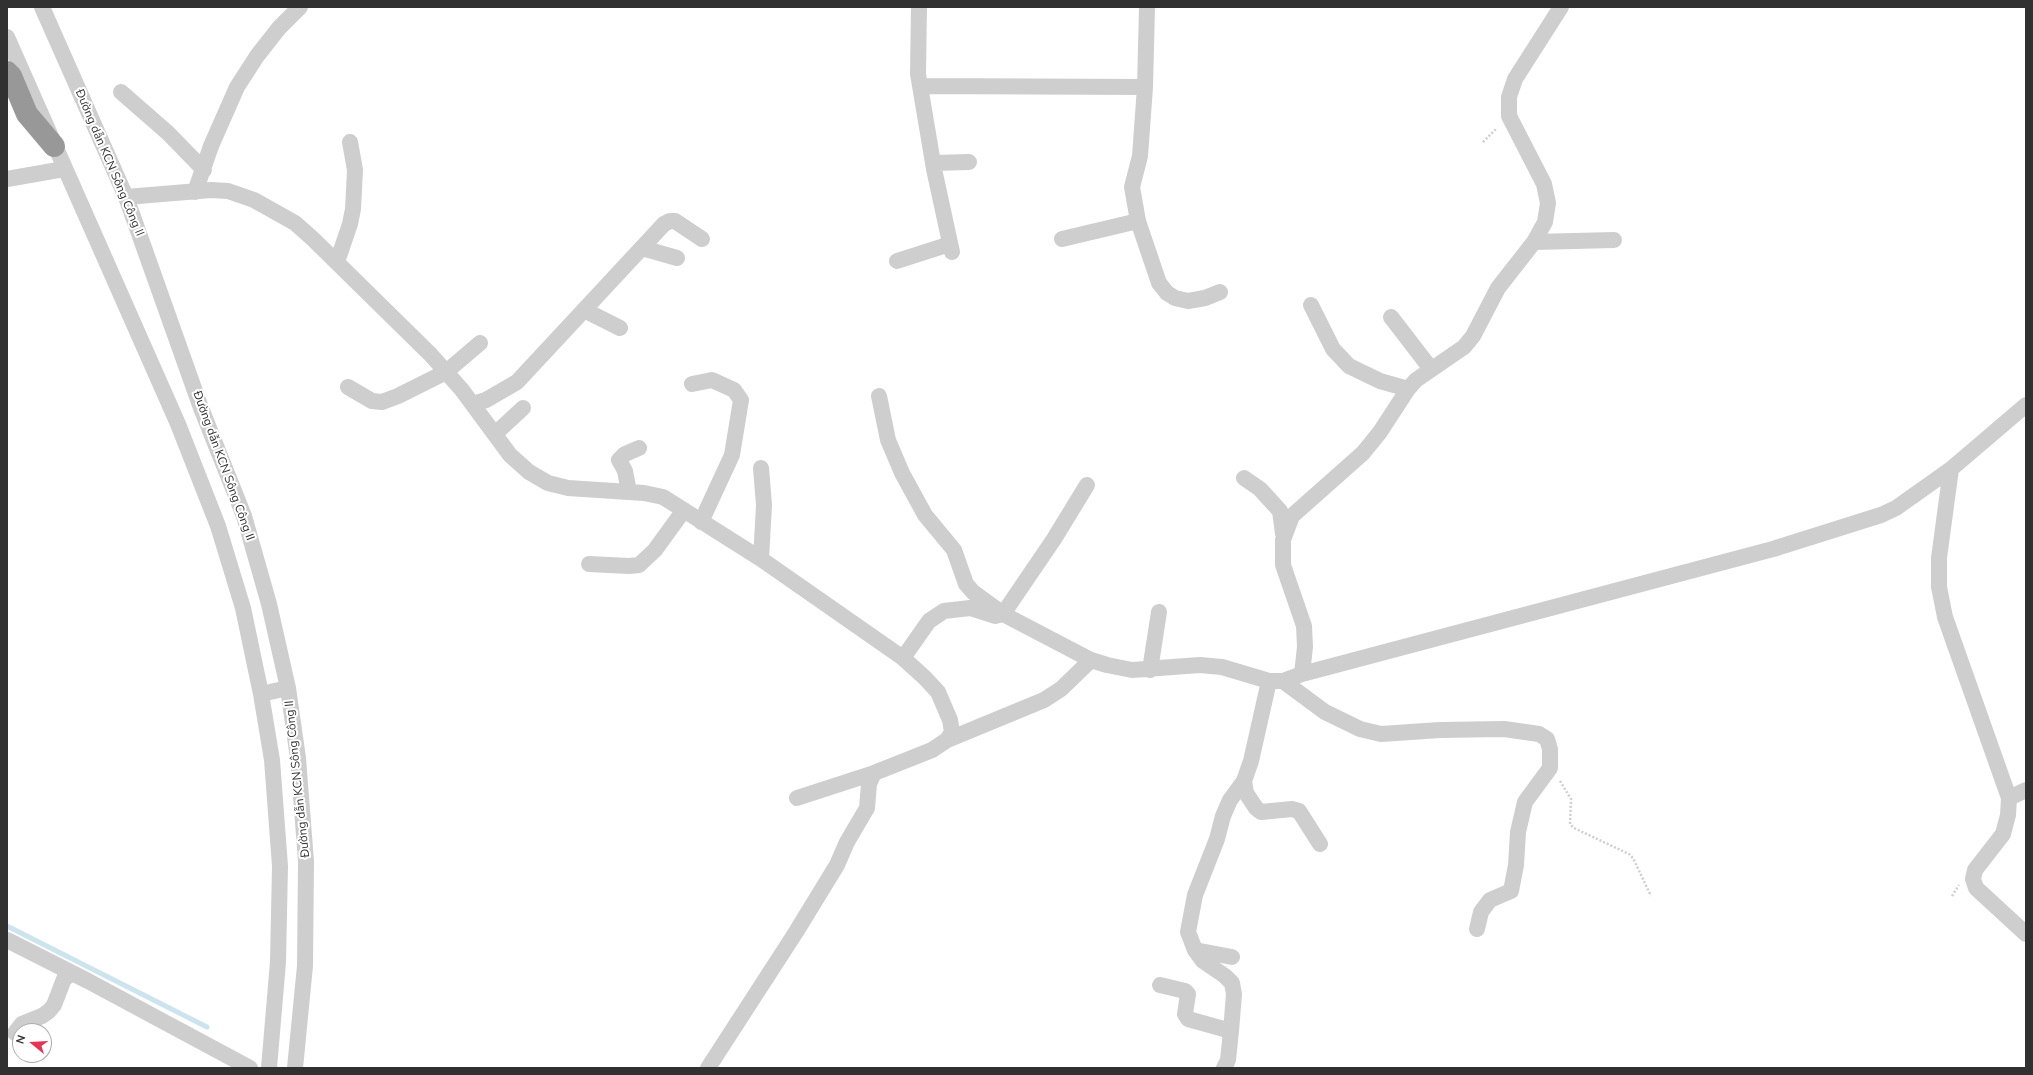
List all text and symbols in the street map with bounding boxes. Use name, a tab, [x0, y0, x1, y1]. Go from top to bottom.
street label: Đường dẫn KCN Sông Công II	[71, 87, 147, 239]
street label: Đường dẫn KCN Sông Công II	[189, 389, 257, 543]
street label: Đường dẫn KCN Sông Công II	[283, 700, 313, 858]
north arrow	[12, 1023, 52, 1063]
text: N	[13, 1033, 29, 1046]

